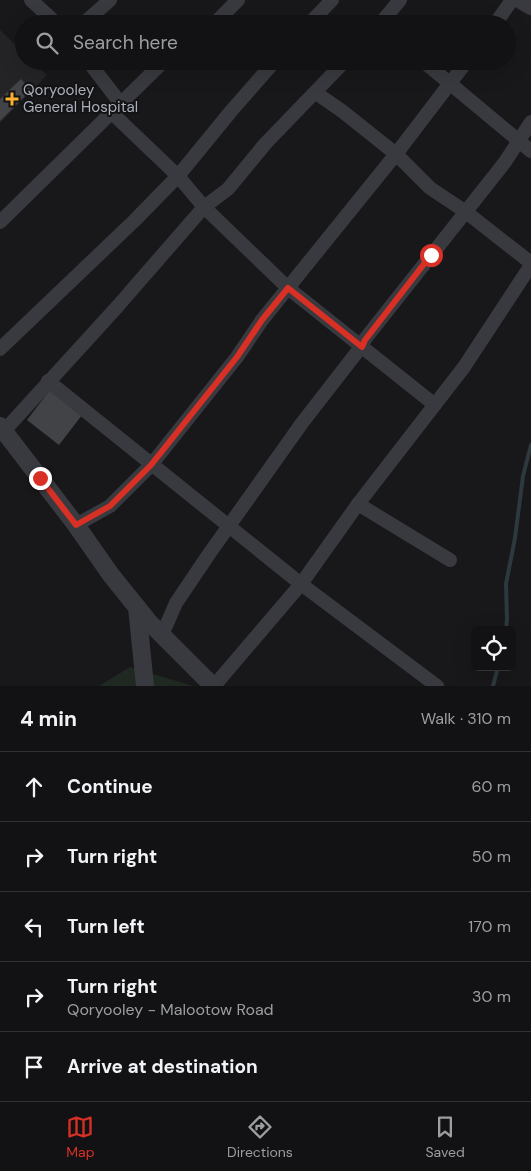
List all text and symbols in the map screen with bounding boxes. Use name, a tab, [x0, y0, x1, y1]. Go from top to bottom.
search box	[15, 15, 516, 70]
icon: search	[33, 29, 61, 57]
text: Search here	[73, 30, 178, 55]
place label: Qoryooley General Hospital	[23, 80, 138, 117]
marker: Qoryooley General Hospital	[5, 92, 19, 106]
route start	[420, 244, 443, 267]
route end	[29, 467, 52, 490]
map controls	[471, 626, 516, 671]
button: locate	[471, 626, 516, 671]
text: 4 min	[20, 705, 77, 733]
text: Walk · 310 m	[421, 708, 511, 729]
icon: ahead	[20, 773, 48, 801]
text: Continue	[67, 774, 153, 799]
text: 60 m	[471, 776, 511, 797]
icon: right	[20, 843, 48, 871]
text: Turn right	[67, 844, 157, 869]
text: 50 m	[472, 846, 511, 867]
icon: left	[20, 913, 48, 941]
text: Turn left	[67, 914, 145, 939]
text: 170 m	[468, 916, 511, 937]
text: Turn right	[67, 974, 157, 999]
icon: right	[20, 983, 48, 1011]
text: 30 m	[472, 986, 511, 1007]
text: Qoryooley - Malootow Road	[67, 999, 274, 1020]
icon: arrive	[20, 1053, 48, 1081]
text: Arrive at destination	[67, 1054, 258, 1079]
tab: Map	[66, 1113, 94, 1161]
tab: Directions	[227, 1113, 293, 1161]
tab: Saved	[425, 1113, 465, 1161]

